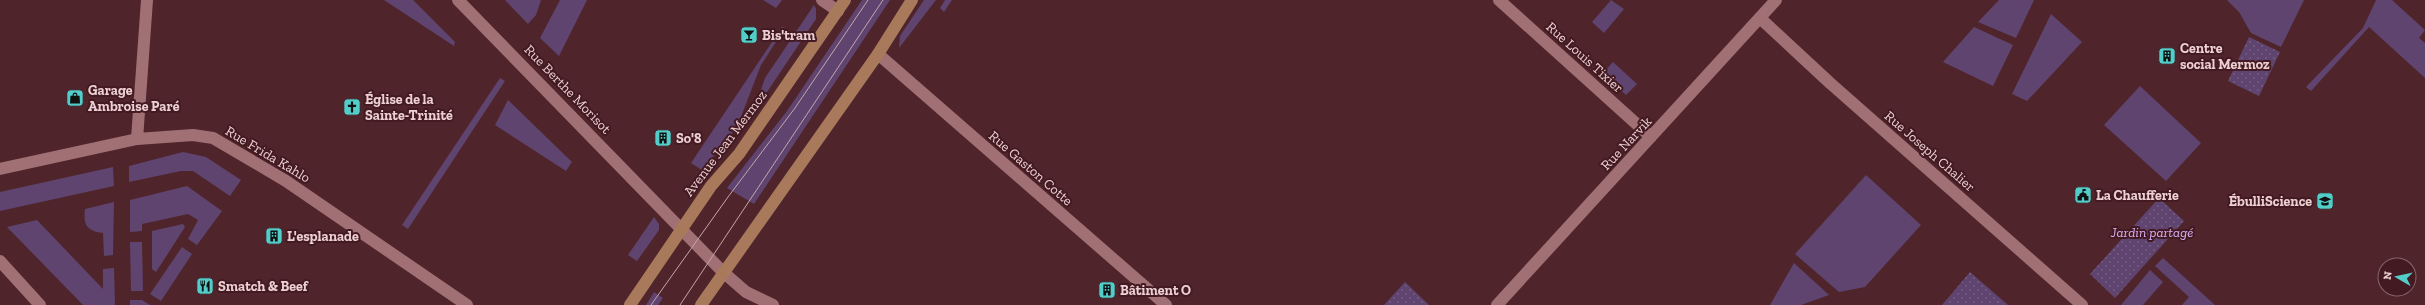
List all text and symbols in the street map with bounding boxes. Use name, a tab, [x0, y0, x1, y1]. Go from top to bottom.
street label: Rue Louis Tixier	[1543, 18, 1627, 97]
bar icon: Bis'tram	[739, 25, 759, 45]
place label: Bis'tram	[762, 27, 816, 44]
place label: Centre social Mermoz	[2180, 40, 2270, 73]
street label: Rue Berthe Morisot	[521, 41, 615, 138]
building icon: Centre social Mermoz	[2157, 46, 2177, 66]
place label: Garage Ambroise Paré	[88, 82, 180, 115]
street label: Avenue Jean Mermoz	[680, 87, 771, 200]
shop icon: Garage Ambroise Paré	[65, 88, 85, 108]
place label: Église de la Sainte-Trinité	[365, 91, 453, 124]
church icon: Église de la Sainte-Trinité	[342, 97, 362, 117]
street label: Rue Joseph Chalier	[1881, 107, 1978, 195]
street label: Rue Narvik	[1597, 112, 1656, 174]
street label: Rue Frida Kahlo	[222, 122, 313, 186]
street label: Rue Gaston Cotte	[985, 127, 1076, 210]
building icon: So'8	[653, 128, 673, 148]
place label: So'8	[676, 130, 702, 147]
public building icon: La Chaufferie	[2073, 185, 2093, 205]
place label: La Chaufferie	[2096, 187, 2179, 204]
school or university icon: ÉbulliScience	[2315, 191, 2335, 211]
place label: ÉbulliScience	[2229, 193, 2312, 210]
park label: Jardin partagé	[2109, 224, 2194, 241]
building icon: L'esplanade	[264, 226, 284, 246]
place label: L'esplanade	[287, 228, 359, 245]
north arrow	[2377, 257, 2417, 297]
text: N	[2381, 270, 2395, 281]
restaurant icon: Smatch & Beef	[195, 276, 215, 296]
place label: Smatch & Beef	[218, 278, 309, 295]
building icon: Bâtiment O	[1097, 280, 1117, 300]
place label: Bâtiment O	[1120, 282, 1191, 299]

